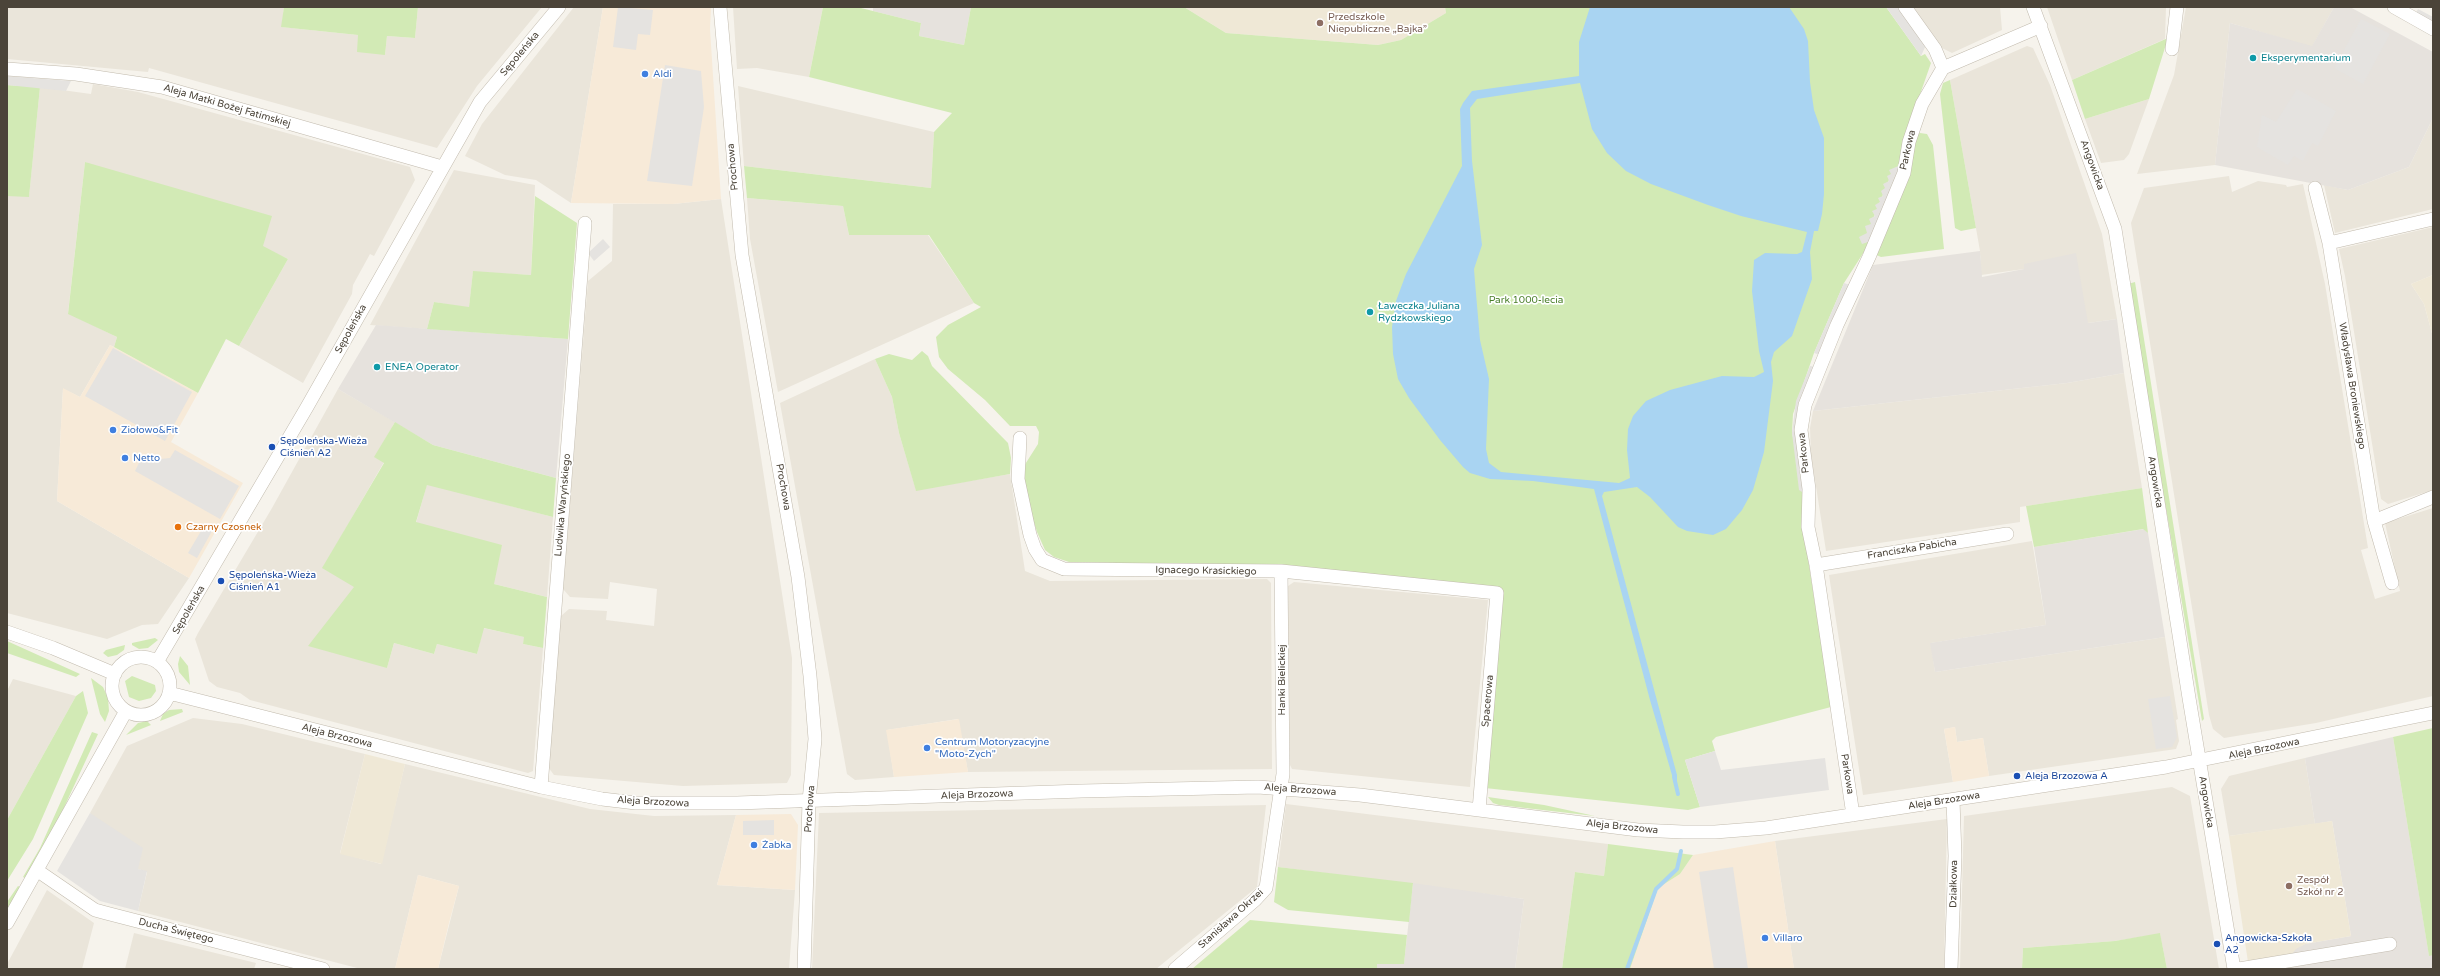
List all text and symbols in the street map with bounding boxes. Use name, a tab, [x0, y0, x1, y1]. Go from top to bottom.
place label: Przedszkole Niepubliczne „Bajka”	[1328, 11, 1427, 34]
marker: Przedszkole Niepubliczne „Bajka”	[1315, 18, 1325, 28]
street label: Sępoleńska	[498, 29, 542, 79]
place label: Eksperymentarium	[2261, 52, 2351, 64]
marker: Eksperymentarium	[2248, 53, 2258, 63]
place label: Aldi	[653, 68, 672, 80]
marker: Aldi	[640, 69, 650, 79]
street label: Aleja Matki Bożej Fatimskiej	[162, 82, 292, 130]
street label: Parkowa	[1898, 129, 1918, 171]
street label: Angowicka	[2077, 138, 2107, 192]
street label: Prochowa	[725, 143, 741, 191]
park label: Park 1000-lecia	[1489, 294, 1563, 306]
place label: Ławeczka Juliana Rydzkowskiego	[1378, 300, 1460, 324]
street label: Sępoleńska	[333, 302, 369, 356]
marker: Ławeczka Juliana Rydzkowskiego	[1365, 307, 1375, 317]
street label: Władysława Broniewskiego	[2336, 322, 2368, 450]
place label: ENEA Operator	[385, 361, 459, 373]
marker: ENEA Operator	[372, 362, 382, 372]
place label: Ziołowo&Fit	[121, 424, 178, 436]
marker: Ziołowo&Fit	[108, 425, 118, 435]
street label: Parkowa	[1796, 432, 1812, 474]
place label: Sępoleńska-Wieża Ciśnień A2	[280, 435, 367, 458]
marker: Sępoleńska-Wieża Ciśnień A2	[267, 442, 277, 452]
place label: Netto	[133, 452, 160, 464]
marker: Netto	[120, 453, 130, 463]
street label: Ludwika Waryńskiego	[553, 453, 573, 557]
street label: Angowicka	[2145, 455, 2165, 509]
street label: Prochowa	[773, 463, 793, 511]
place label: Czarny Czosnek	[186, 521, 261, 533]
marker: Czarny Czosnek	[173, 522, 183, 532]
street label: Franciszka Pabicha	[1866, 536, 1958, 562]
street label: Ignacego Krasickiego	[1155, 564, 1257, 578]
place label: Sępoleńska-Wieża Ciśnień A1	[229, 569, 316, 592]
marker: Sępoleńska-Wieża Ciśnień A1	[216, 576, 226, 586]
street label: Sępoleńska	[170, 584, 208, 636]
street label: Hanki Bielickiej	[1276, 644, 1288, 716]
street label: Spacerowa	[1480, 675, 1496, 727]
street label: Aleja Brzozowa	[300, 721, 374, 751]
place label: Centrum Motoryzacyjne "Moto-Zych"	[935, 736, 1049, 760]
street label: Aleja Brzozowa	[2227, 736, 2301, 762]
marker: Centrum Motoryzacyjne "Moto-Zych"	[922, 743, 932, 753]
street label: Parkowa	[1838, 753, 1856, 795]
place label: Aleja Brzozowa A	[2025, 770, 2108, 782]
marker: Aleja Brzozowa A	[2012, 771, 2022, 781]
street label: Angowicka	[2196, 775, 2216, 829]
street label: Aleja Brzozowa	[1263, 781, 1337, 799]
street label: Prochowa	[802, 785, 818, 833]
street label: Aleja Brzozowa	[941, 788, 1013, 802]
street label: Aleja Brzozowa	[1907, 789, 1981, 813]
street label: Aleja Brzozowa	[616, 794, 690, 810]
street label: Aleja Brzozowa	[1585, 817, 1659, 837]
place label: Żabka	[762, 839, 791, 851]
marker: Żabka	[749, 840, 759, 850]
street label: Działkowa	[1948, 860, 1960, 908]
place label: Zespół Szkół nr 2	[2297, 874, 2344, 898]
marker: Zespół Szkół nr 2	[2284, 881, 2294, 891]
street label: Stanisława Okrzei	[1196, 887, 1266, 951]
street label: Ducha Świętego	[137, 916, 215, 946]
place label: Villaro	[1773, 932, 1803, 944]
place label: Angowicka-Szkoła A2	[2225, 932, 2312, 956]
marker: Villaro	[1760, 933, 1770, 943]
marker: Angowicka-Szkoła A2	[2212, 939, 2222, 949]

